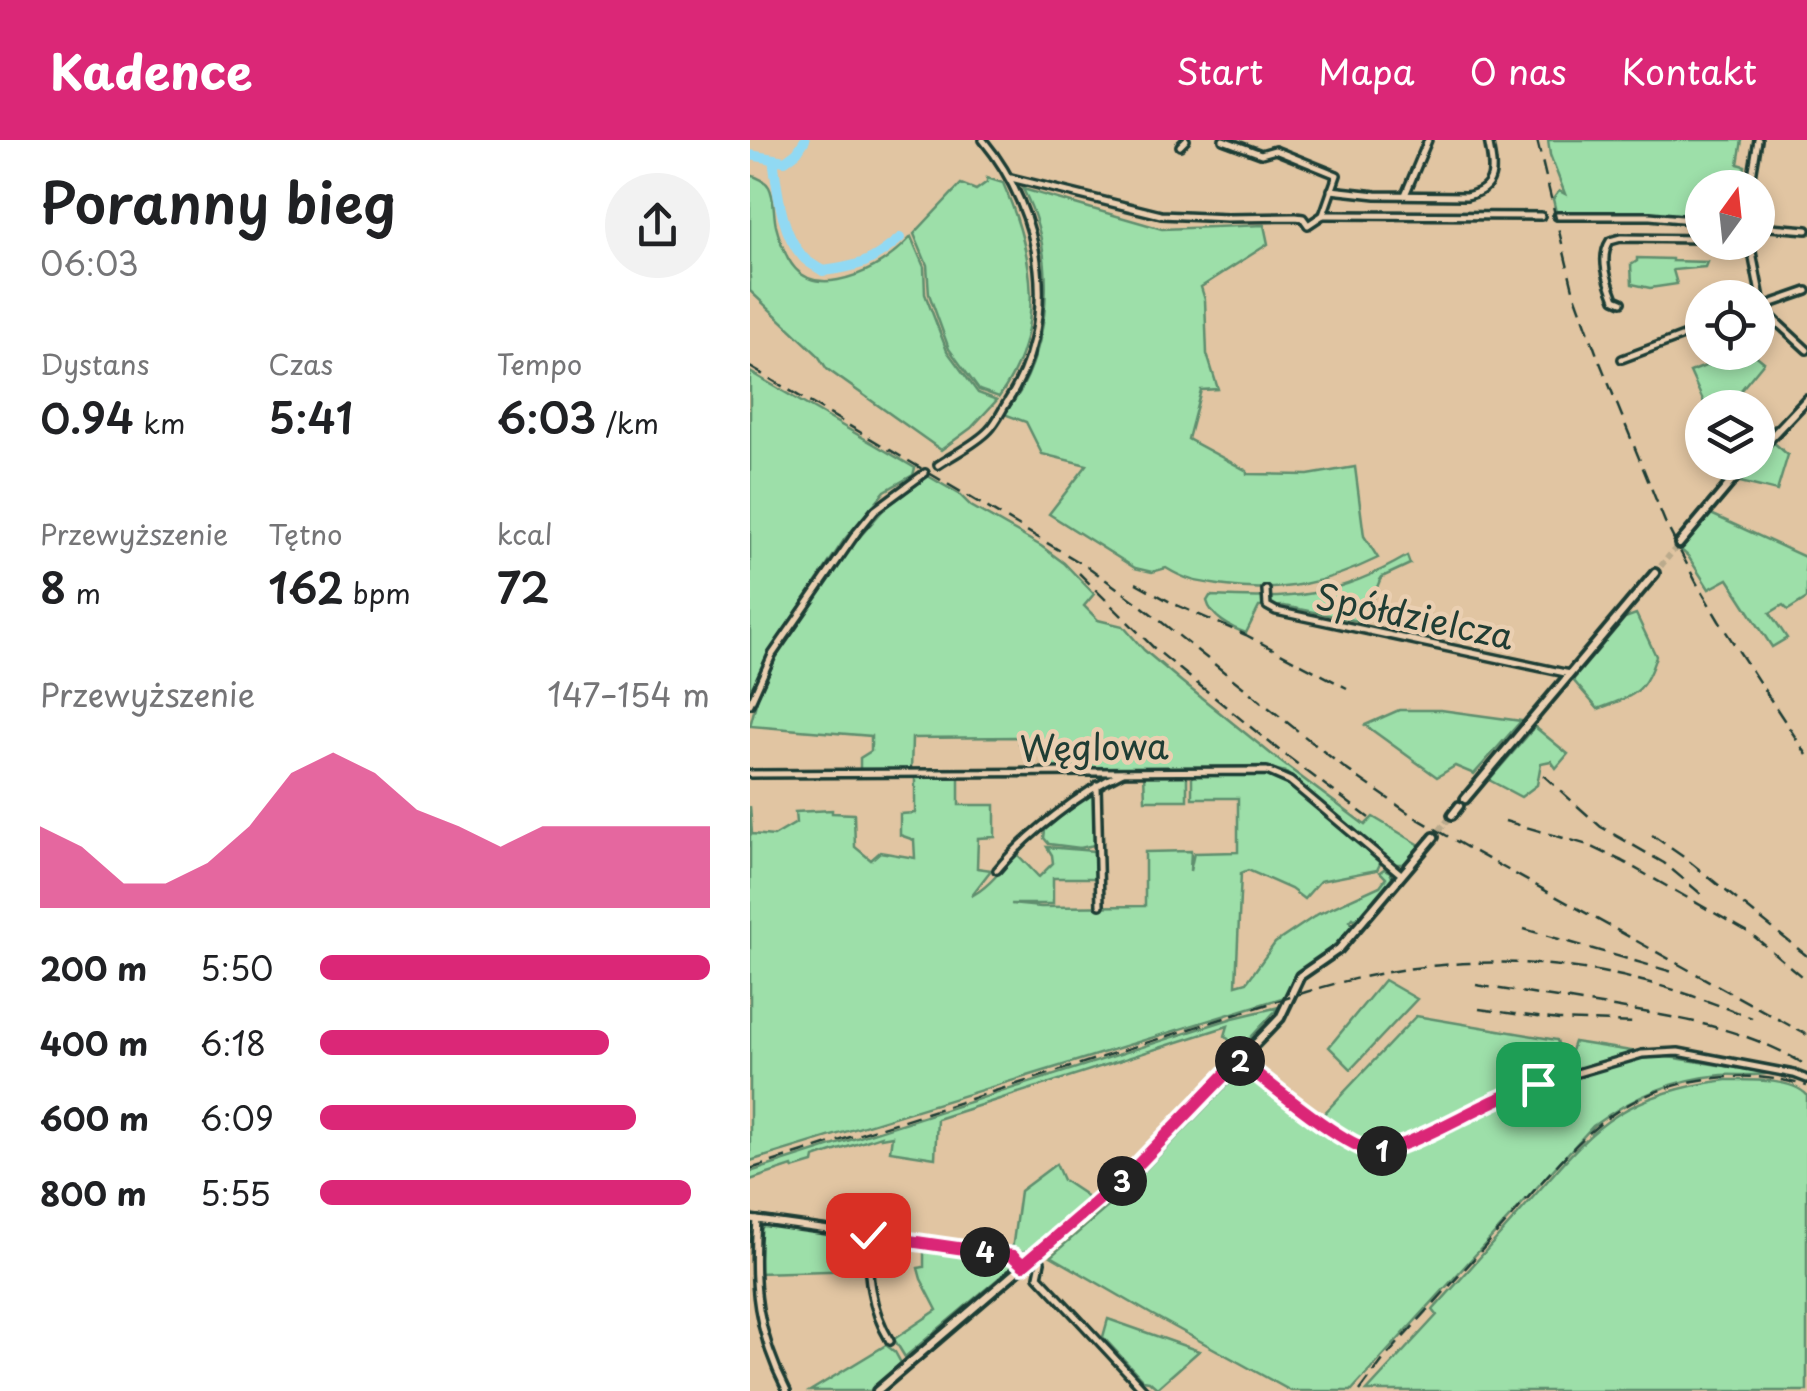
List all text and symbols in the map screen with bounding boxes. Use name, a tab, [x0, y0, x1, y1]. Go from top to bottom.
text: Kadence	[50, 34, 253, 106]
text: Start	[1176, 44, 1263, 97]
text: Mapa	[1318, 44, 1415, 97]
text: O nas	[1470, 44, 1567, 97]
text: Kontakt	[1622, 44, 1757, 97]
text: Poranny bieg	[40, 160, 396, 243]
north arrow	[1685, 170, 1775, 260]
map controls	[1685, 170, 1775, 480]
button: share	[605, 173, 710, 278]
text: 06:03	[40, 239, 139, 287]
button: locate	[1685, 280, 1775, 370]
text: Dystans	[40, 342, 149, 385]
text: Czas	[268, 342, 333, 385]
text: Tempo	[497, 342, 582, 385]
text: 0.94	[40, 385, 134, 448]
text: 5:41	[268, 385, 353, 448]
text: 6:03	[497, 385, 596, 448]
button: layers	[1685, 390, 1775, 480]
text: km	[134, 401, 185, 444]
text: /km	[596, 401, 659, 444]
text: Przewyższenie	[40, 512, 228, 555]
text: Tętno	[268, 512, 343, 555]
text: kcal	[497, 512, 553, 555]
text: 8	[40, 555, 66, 618]
text: 162	[268, 555, 344, 618]
text: 72	[497, 555, 550, 618]
street label: Spółdzielcza	[1311, 568, 1519, 662]
text: m	[66, 571, 101, 614]
text: bpm	[344, 571, 411, 614]
text: Przewyższenie	[40, 670, 255, 718]
text: 147–154 m	[547, 670, 710, 718]
street label: Węglowa	[1019, 718, 1169, 774]
text: 200 m	[40, 944, 147, 992]
text: 5:50	[200, 944, 274, 992]
text: 400 m	[40, 1019, 148, 1067]
text: 6:18	[200, 1019, 266, 1067]
pin: 2	[1215, 1036, 1265, 1086]
text: 2	[1230, 1039, 1250, 1082]
pin	[1496, 1042, 1581, 1127]
icon: arrive	[1511, 1057, 1566, 1112]
text: 600 m	[40, 1094, 149, 1142]
text: 6:09	[200, 1094, 274, 1142]
pin: 1	[1357, 1126, 1407, 1176]
text: 1	[1375, 1129, 1389, 1172]
pin: 3	[1097, 1156, 1147, 1206]
text: 3	[1113, 1159, 1131, 1202]
text: 800 m	[40, 1169, 147, 1217]
text: 5:55	[200, 1169, 271, 1217]
pin	[826, 1193, 911, 1278]
icon: check	[841, 1208, 896, 1263]
pin: 4	[960, 1227, 1010, 1277]
text: 4	[975, 1230, 995, 1273]

